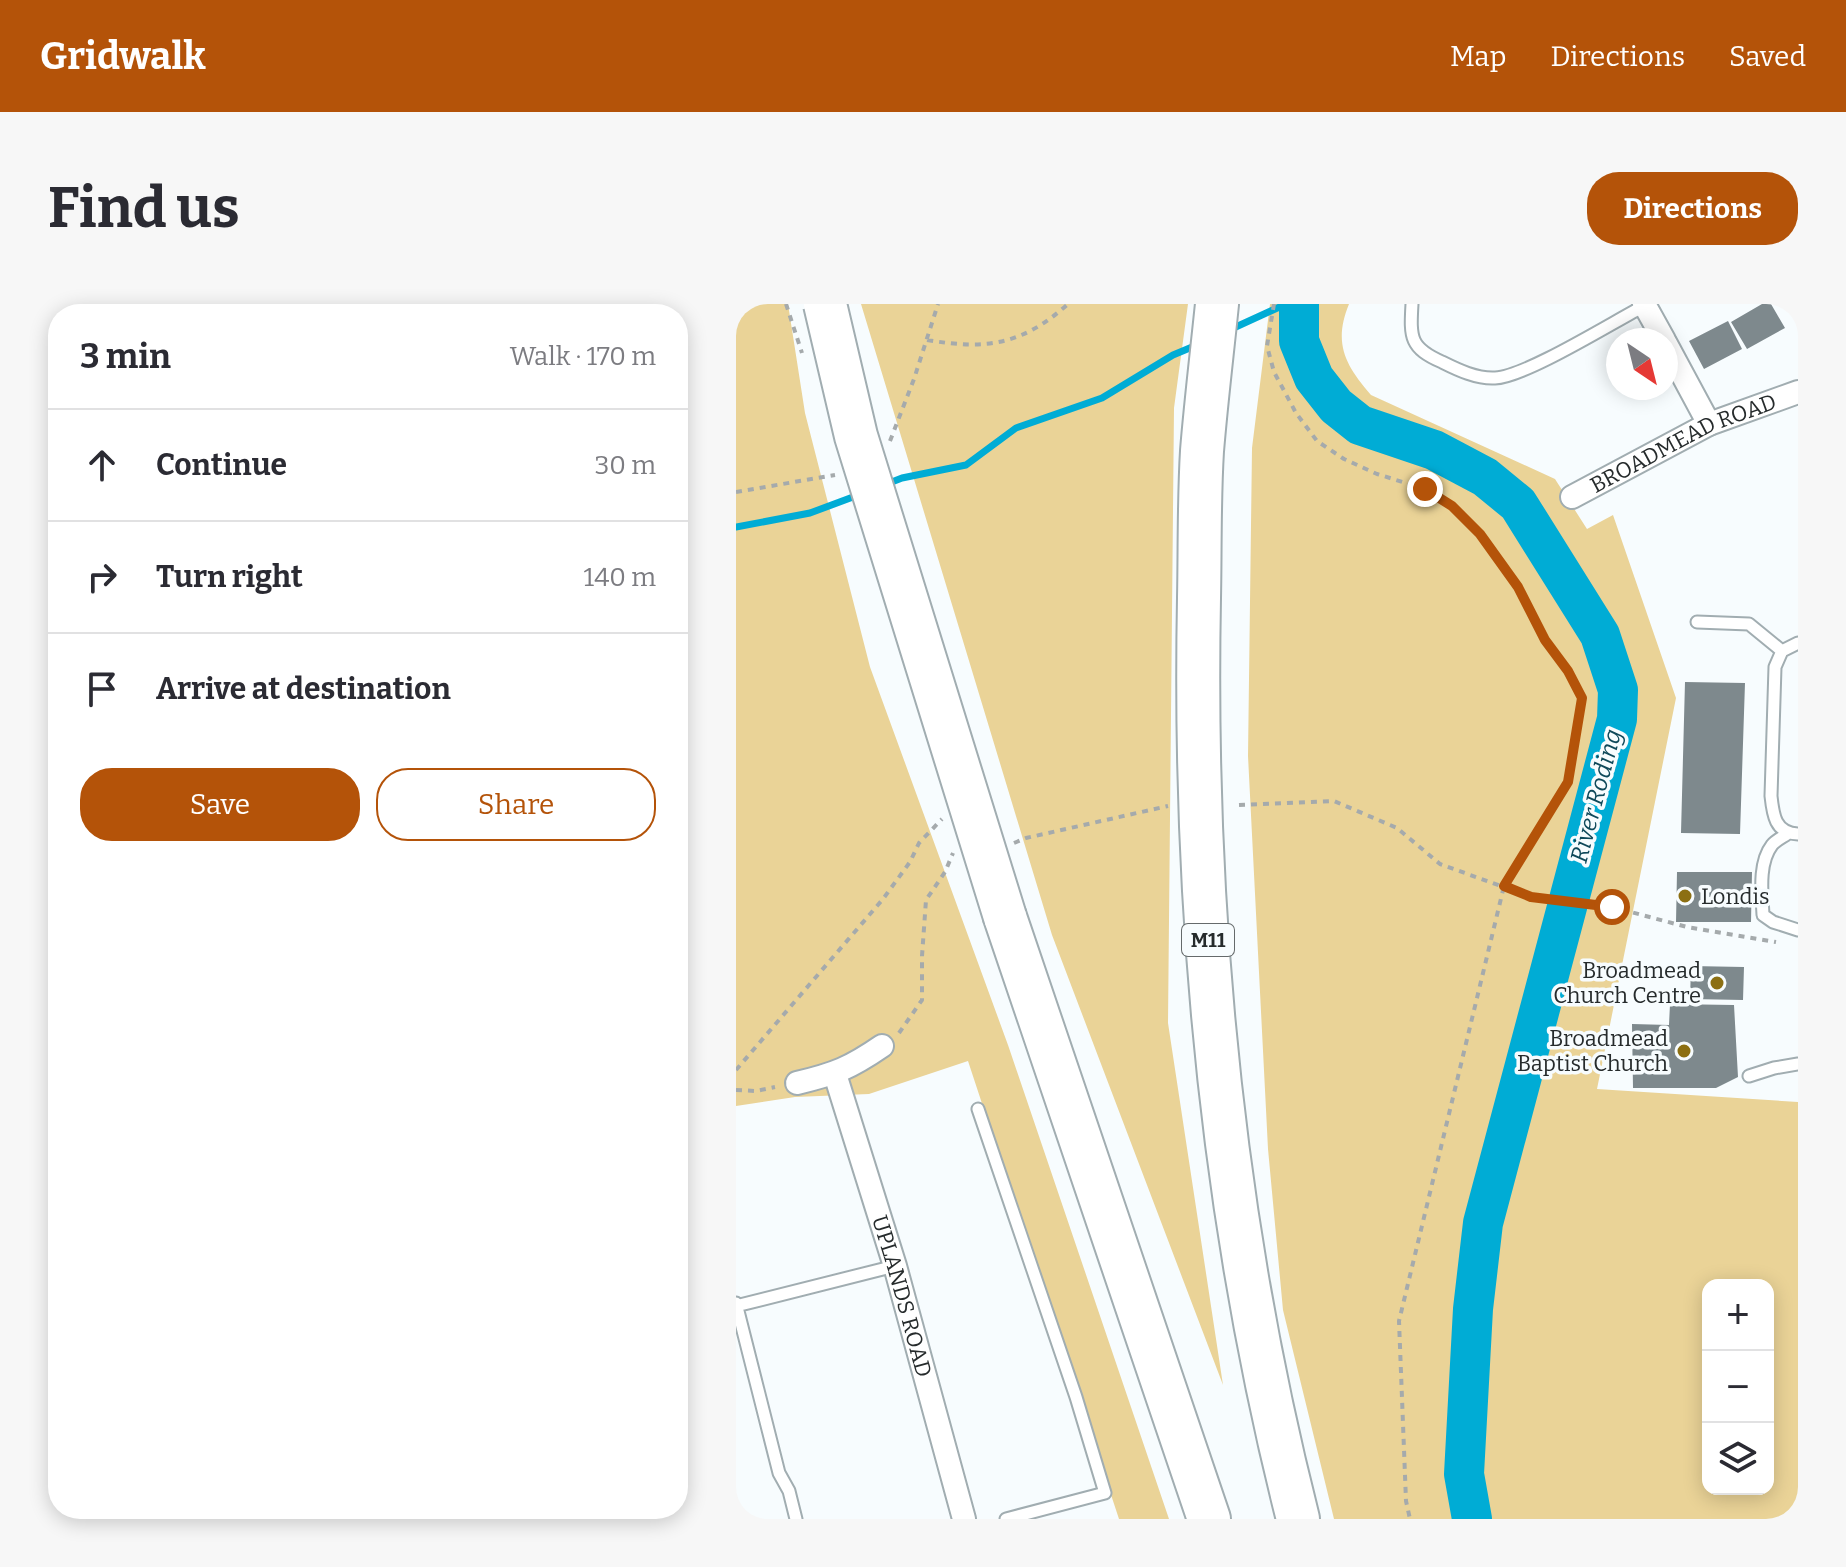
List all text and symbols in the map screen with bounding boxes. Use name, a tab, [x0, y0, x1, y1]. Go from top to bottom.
text: Gridwalk	[40, 33, 206, 79]
text: Map	[1450, 40, 1506, 73]
text: Directions	[1550, 40, 1685, 73]
text: Saved	[1729, 40, 1806, 73]
button: Directions	[1587, 172, 1798, 245]
text: Find us	[48, 175, 240, 242]
north arrow	[1606, 328, 1678, 400]
text: 3 min	[80, 336, 171, 377]
text: Walk · 170 m	[510, 341, 656, 372]
street label: BROADMEAD ROAD	[1585, 388, 1780, 498]
icon: ahead	[80, 443, 124, 487]
text: Continue	[156, 447, 287, 483]
text: 30 m	[595, 450, 656, 481]
route end	[1407, 471, 1443, 507]
icon: right	[80, 555, 124, 599]
text: Turn right	[156, 559, 303, 595]
text: 140 m	[584, 562, 656, 593]
icon: arrive	[80, 667, 124, 711]
text: Arrive at destination	[156, 671, 451, 707]
water label: River Roding	[1565, 726, 1627, 866]
button: Save	[80, 768, 360, 841]
button: Share	[376, 768, 656, 841]
place label: Londis	[1701, 883, 1770, 910]
marker: Londis	[1676, 887, 1694, 905]
route start	[1594, 889, 1630, 925]
road number: M11	[1182, 924, 1234, 956]
place label: Broadmead Church Centre	[1553, 957, 1701, 1009]
marker: Broadmead Church Centre	[1708, 974, 1726, 992]
place label: Broadmead Baptist Church	[1517, 1025, 1668, 1077]
marker: Broadmead Baptist Church	[1675, 1042, 1693, 1060]
street label: UPLANDS ROAD	[866, 1212, 938, 1380]
map controls	[1702, 1279, 1774, 1495]
button: +	[1702, 1279, 1774, 1351]
button: −	[1702, 1351, 1774, 1423]
button: layers	[1702, 1423, 1774, 1495]

